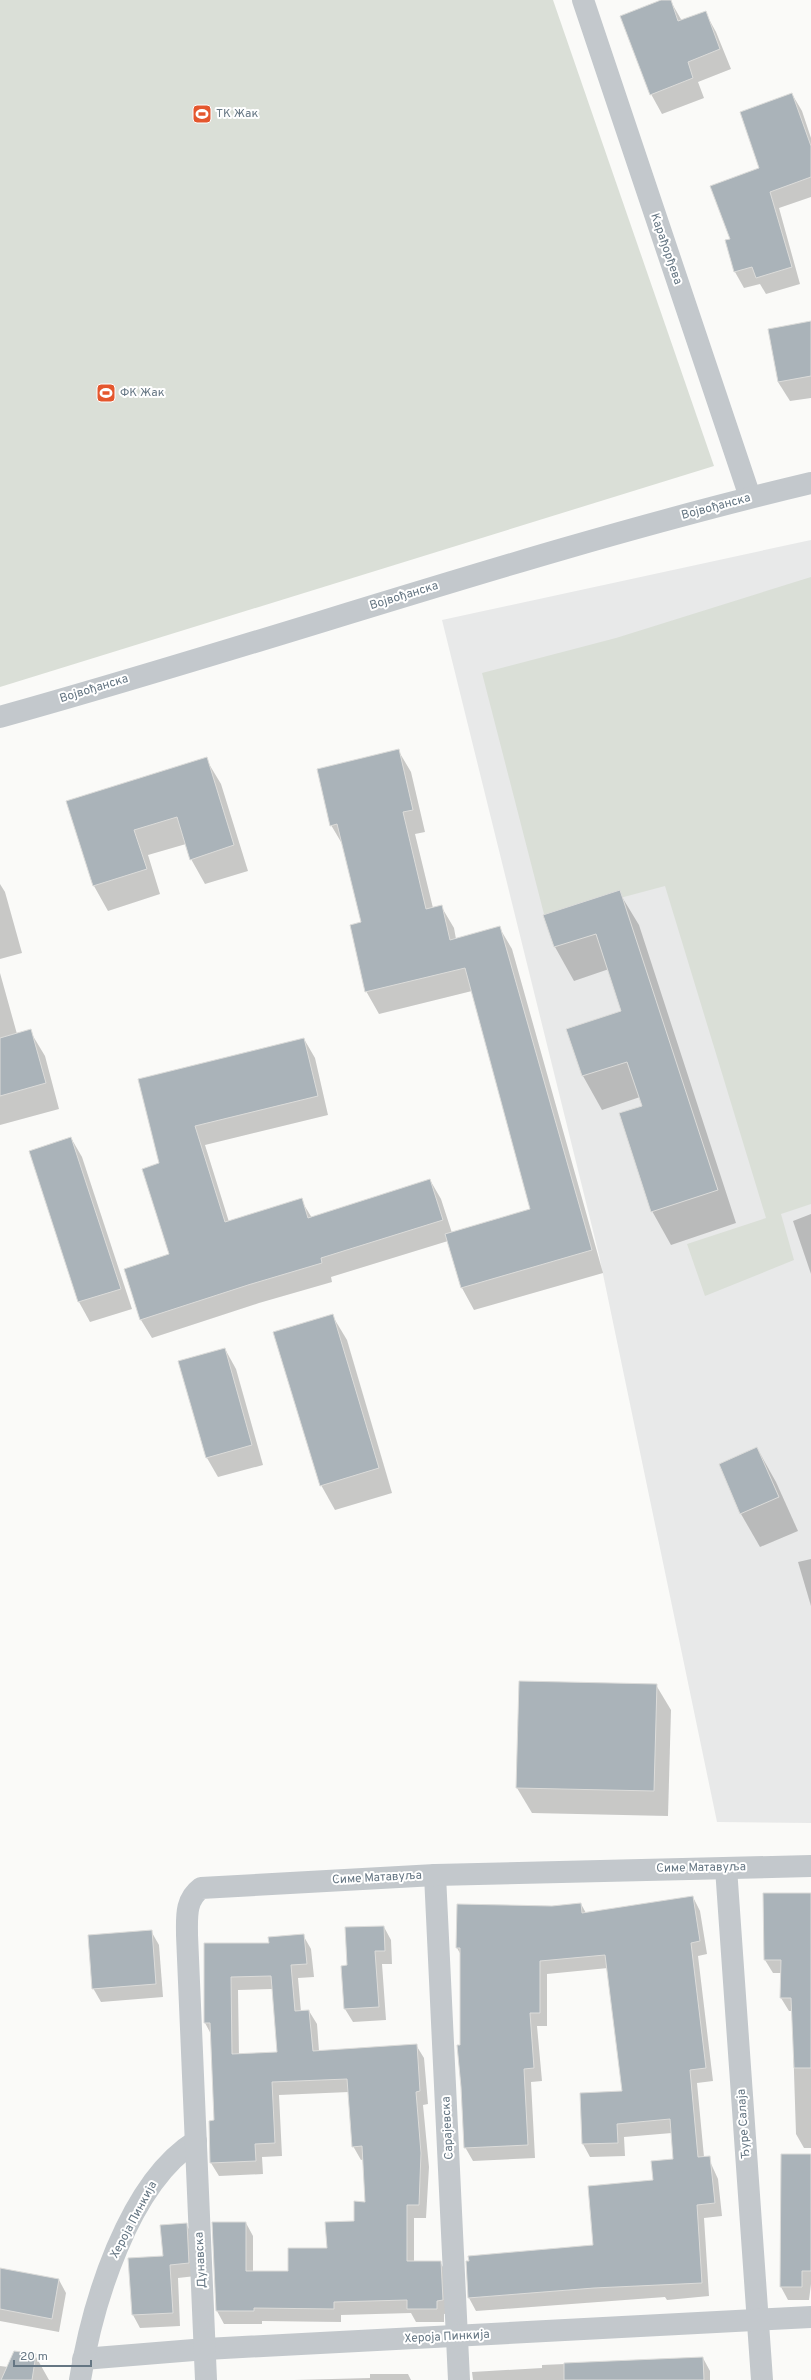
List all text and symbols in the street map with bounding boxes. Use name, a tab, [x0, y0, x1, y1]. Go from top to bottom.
sports icon: ТК Жак	[191, 103, 213, 125]
place label: ТК Жак	[216, 106, 258, 122]
street label: Карађорђева	[646, 211, 686, 287]
sports icon: ФК Жак	[95, 382, 117, 404]
place label: ФК Жак	[120, 385, 165, 401]
street label: Војвођанска	[680, 490, 752, 524]
street label: Војвођанска	[368, 578, 440, 614]
street label: Војвођанска	[58, 671, 130, 707]
street label: Симе Матавуља	[656, 1859, 746, 1877]
street label: Симе Матавуља	[332, 1868, 422, 1888]
street label: Ђуре Салаја	[734, 2088, 754, 2160]
street label: Сарајевска	[438, 2096, 458, 2160]
street label: Хероја Пинкија	[107, 2179, 161, 2261]
street label: Дунавска	[192, 2232, 210, 2288]
street label: Хероја Пинкија	[404, 2327, 490, 2347]
scale bar	[14, 2342, 91, 2368]
text: 20 m	[20, 2349, 48, 2365]

